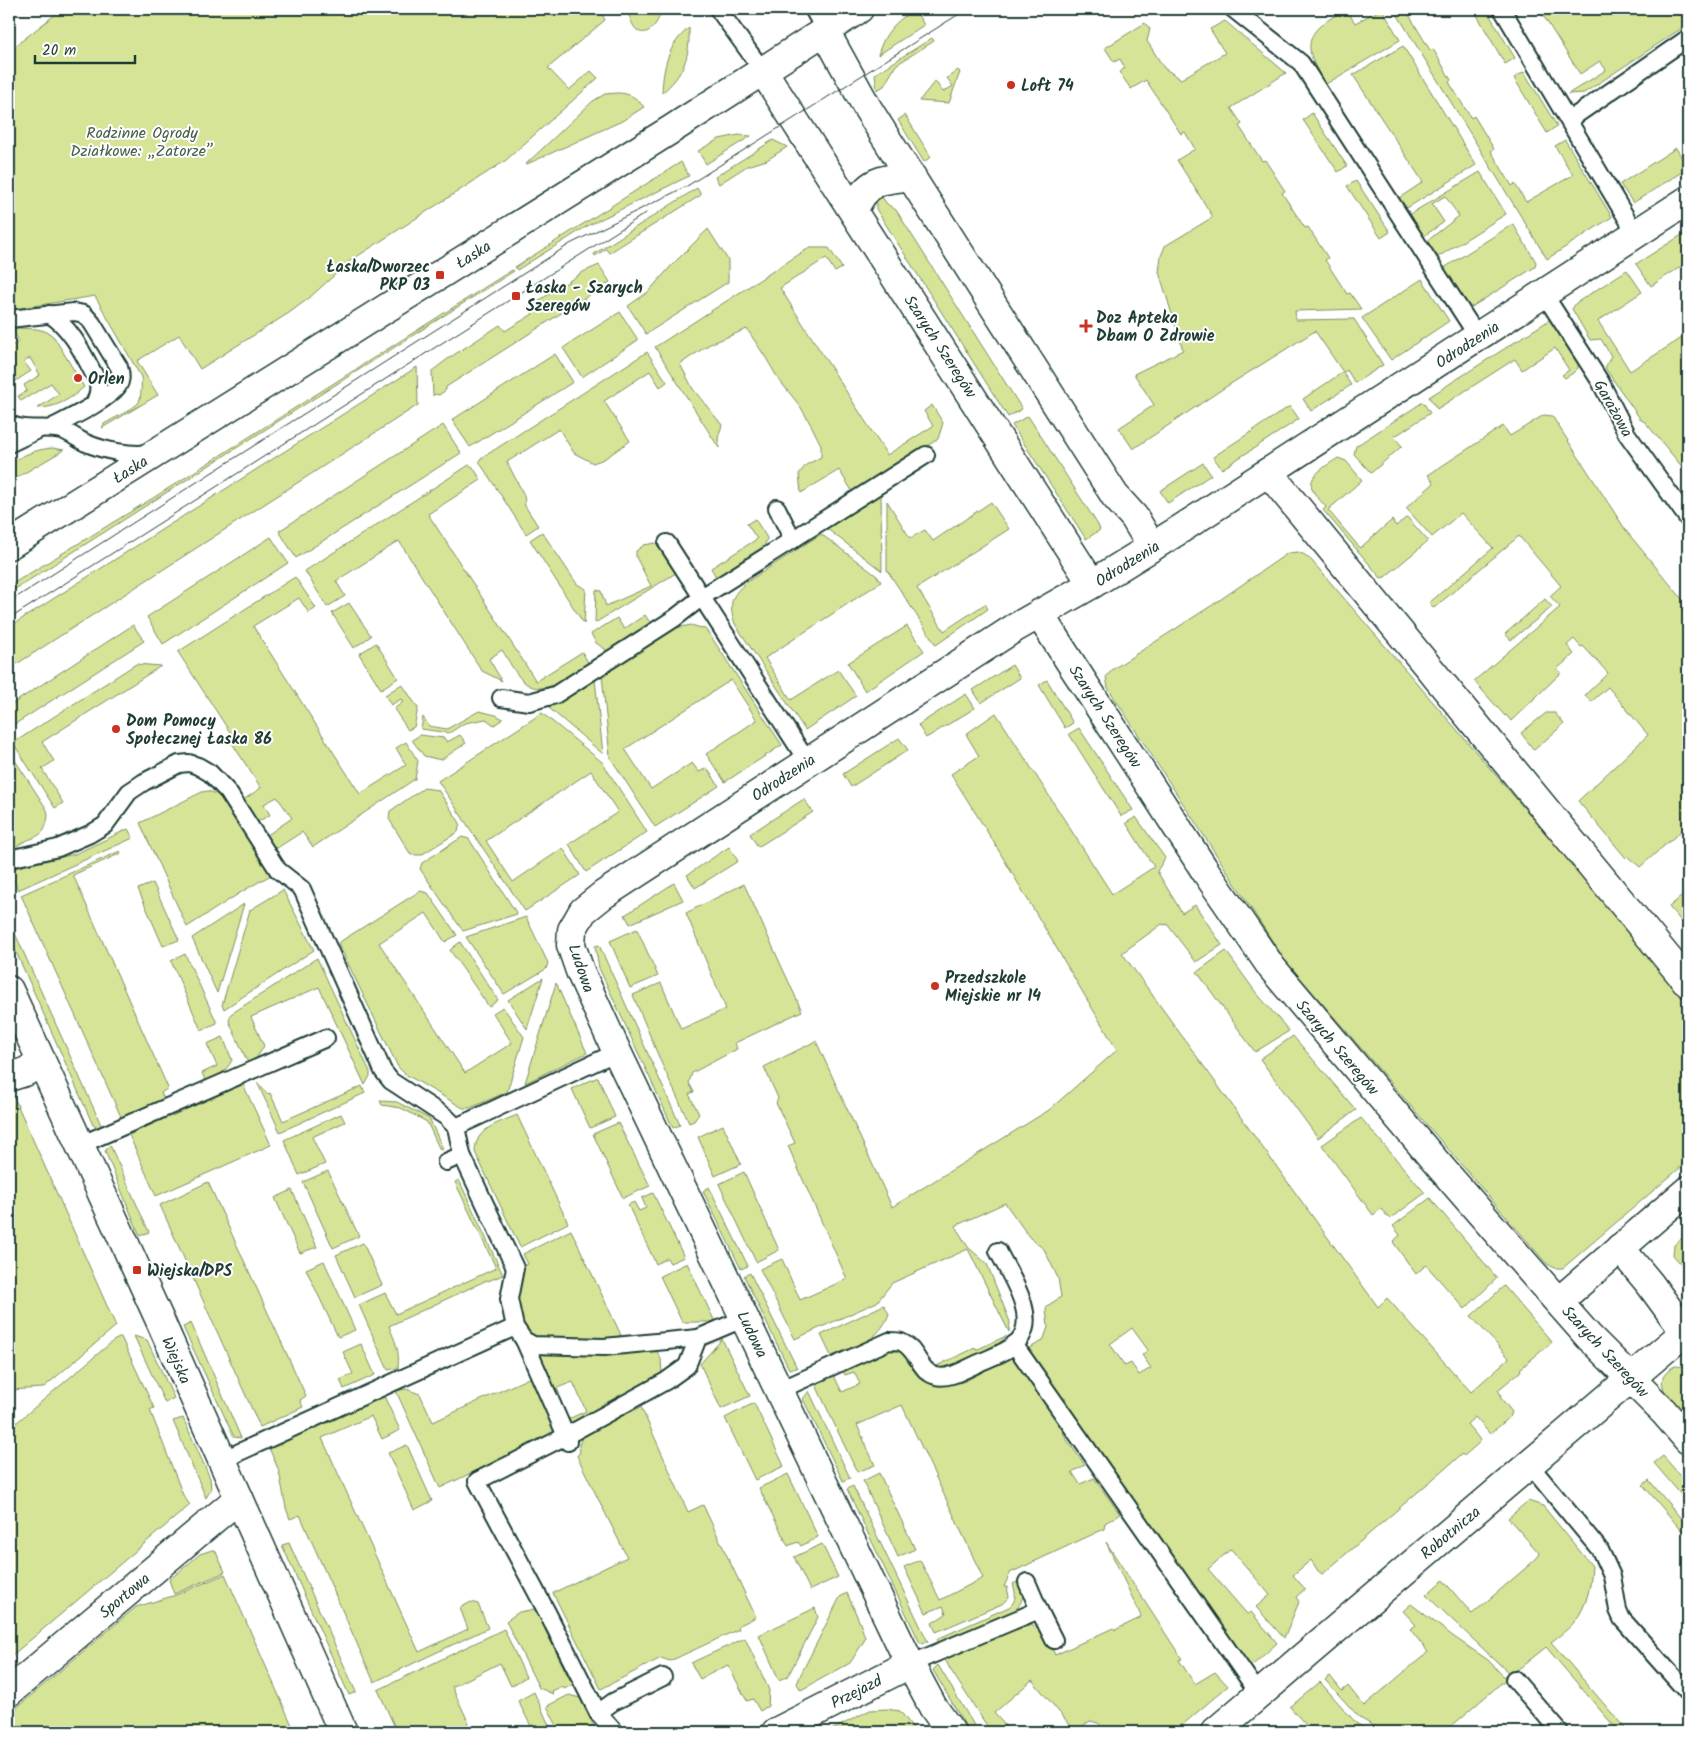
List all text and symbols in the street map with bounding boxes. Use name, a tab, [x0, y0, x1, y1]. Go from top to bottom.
scale bar	[35, 32, 135, 64]
text: 20 m	[42, 39, 76, 63]
place label: Loft 74	[1021, 74, 1074, 99]
marker: Loft 74	[1005, 79, 1017, 91]
park label: Rodzinne Ogrody Działkowe: „Zatorze”	[70, 121, 214, 164]
street label: Łaska	[451, 235, 496, 276]
place label: Łaska/Dworzec PKP 03	[327, 255, 430, 298]
marker: Łaska/Dworzec PKP 03	[434, 269, 446, 281]
place label: Łaska - Szarych Szeregów	[526, 276, 643, 319]
marker: Łaska - Szarych Szeregów	[510, 290, 522, 302]
street label: Szarych Szeregów	[897, 290, 983, 404]
place label: Doz Apteka Dbam O Zdrowie	[1096, 306, 1215, 349]
street label: Odrodzenia	[1431, 315, 1505, 375]
marker: Doz Apteka Dbam O Zdrowie	[1080, 320, 1092, 332]
place label: Orlen	[88, 367, 125, 392]
marker: Orlen	[72, 372, 84, 384]
street label: Garażowa	[1587, 375, 1639, 442]
street label: Łaska	[108, 450, 153, 491]
street label: Odrodzenia	[1090, 534, 1165, 594]
street label: Szarych Szeregów	[1062, 660, 1148, 774]
place label: Dom Pomocy Społecznej Łaska 86	[126, 709, 272, 752]
marker: Dom Pomocy Społecznej Łaska 86	[110, 723, 122, 735]
street label: Odrodzenia	[747, 748, 821, 808]
street label: Ludowa	[561, 941, 601, 996]
place label: Przedszkole Miejskie nr 14	[945, 966, 1041, 1009]
marker: Przedszkole Miejskie nr 14	[929, 980, 941, 992]
street label: Szarych Szeregów	[1289, 994, 1385, 1102]
place label: Wiejska/DPS	[147, 1259, 232, 1284]
marker: Wiejska/DPS	[131, 1264, 143, 1276]
street label: Szarych Szeregów	[1555, 1300, 1655, 1404]
street label: Ludowa	[729, 1307, 774, 1363]
street label: Wiejska	[154, 1333, 197, 1388]
street label: Robotnicza	[1415, 1500, 1487, 1566]
street label: Sportowa	[94, 1567, 156, 1625]
street label: Przejazd	[827, 1668, 888, 1716]

